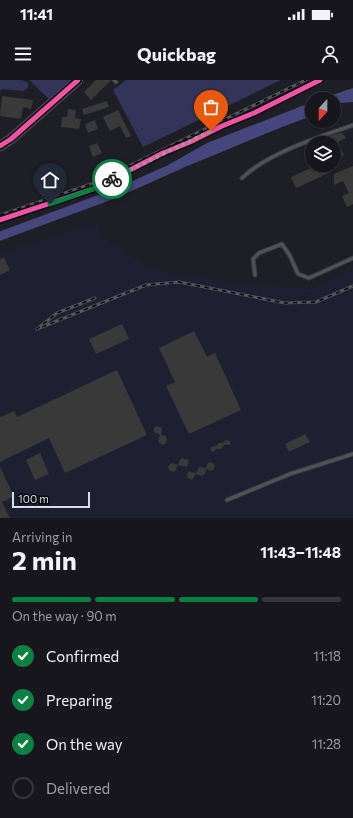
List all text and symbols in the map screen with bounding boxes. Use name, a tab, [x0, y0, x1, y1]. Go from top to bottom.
text: 11:41	[20, 5, 53, 23]
icon: menu	[12, 43, 34, 65]
text: Quickbag	[137, 43, 216, 65]
icon: person	[319, 43, 341, 65]
pin	[194, 90, 228, 131]
north arrow	[305, 92, 341, 128]
map controls	[305, 92, 341, 172]
icon: bag	[200, 96, 222, 118]
button: layers	[305, 136, 341, 172]
courier	[92, 159, 132, 199]
pin	[33, 163, 67, 204]
icon: bike	[101, 168, 123, 190]
icon: home	[39, 169, 61, 191]
scale bar	[12, 490, 90, 509]
text: 100 m	[18, 492, 49, 505]
text: Arriving in	[12, 529, 72, 545]
text: 11:43–11:48	[260, 543, 341, 561]
text: 2 min	[12, 544, 77, 575]
text: On the way · 90 m	[12, 608, 117, 624]
icon: check	[12, 645, 34, 667]
text: Confirmed	[46, 647, 119, 665]
text: 11:18	[313, 648, 341, 664]
icon: check	[12, 689, 34, 711]
text: Preparing	[46, 691, 112, 709]
text: 11:20	[311, 692, 341, 708]
icon: check	[12, 733, 34, 755]
text: On the way	[46, 735, 123, 753]
text: 11:28	[312, 736, 341, 752]
text: Delivered	[46, 779, 110, 797]

